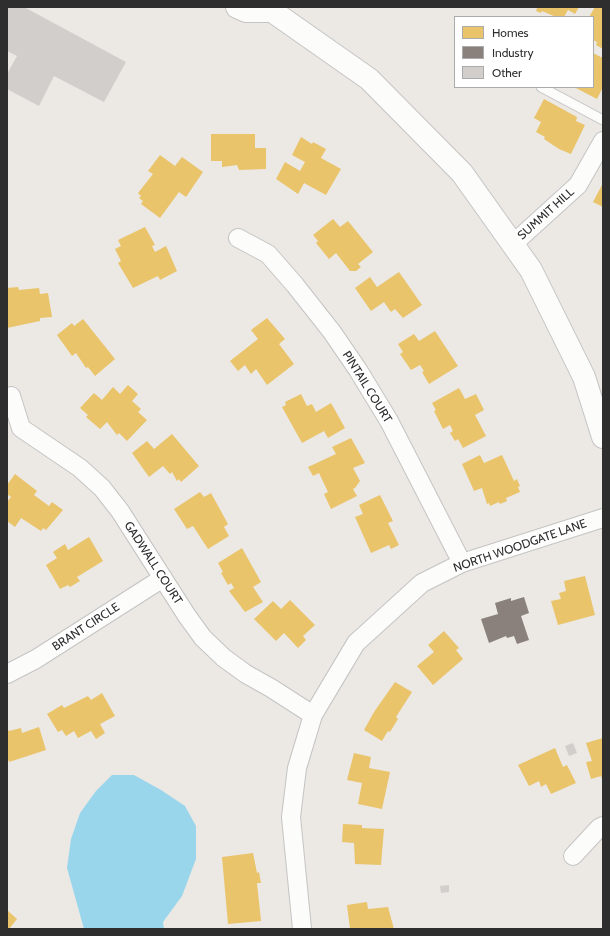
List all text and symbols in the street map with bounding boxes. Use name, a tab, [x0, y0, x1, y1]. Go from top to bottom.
legend	[454, 16, 594, 88]
text: Homes	[492, 25, 529, 40]
text: Industry	[492, 45, 533, 60]
text: Other	[492, 65, 522, 80]
street label: SUMMIT HILL	[515, 185, 577, 243]
street label: PINTAIL COURT	[339, 348, 395, 426]
street label: NORTH WOODGATE LANE	[452, 516, 588, 576]
street label: GADWALL COURT	[121, 519, 185, 607]
street label: BRANT CIRCLE	[50, 600, 122, 654]

